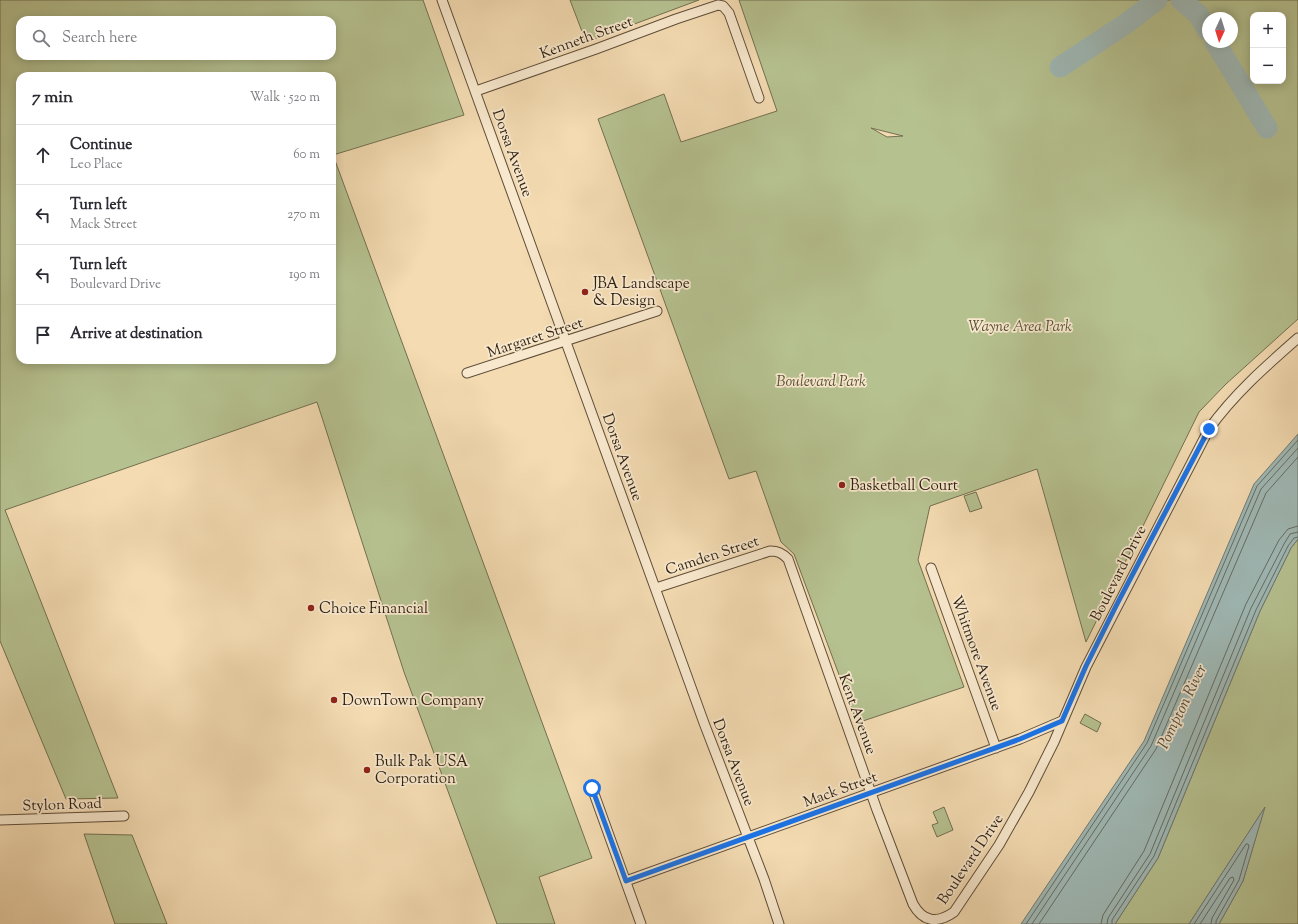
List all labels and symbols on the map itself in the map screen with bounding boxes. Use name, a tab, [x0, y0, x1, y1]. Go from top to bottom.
street label: Kenneth Street	[537, 12, 636, 65]
north arrow	[1202, 12, 1238, 48]
street label: Dorsa Avenue	[486, 107, 537, 200]
place label: JBA Landscape & Design	[592, 274, 690, 312]
marker: JBA Landscape & Design	[580, 287, 590, 297]
street label: Margaret Street	[485, 313, 586, 364]
park label: Wayne Area Park	[968, 317, 1072, 338]
park label: Boulevard Park	[776, 372, 866, 393]
street label: Dorsa Avenue	[596, 411, 647, 504]
route end	[1200, 420, 1218, 438]
place label: Basketball Court	[850, 476, 958, 497]
marker: Basketball Court	[837, 480, 847, 490]
street label: Boulevard Drive	[1086, 522, 1153, 625]
street label: Camden Street	[663, 531, 762, 581]
street label: Whitmore Avenue	[945, 593, 1006, 714]
place label: Choice Financial	[319, 599, 428, 620]
marker: Choice Financial	[306, 603, 316, 613]
water label: Pompton River	[1153, 661, 1214, 753]
street label: Kent Avenue	[832, 671, 881, 758]
place label: DownTown Company	[342, 691, 484, 712]
marker: DownTown Company	[329, 695, 339, 705]
street label: Dorsa Avenue	[706, 716, 759, 809]
place label: Bulk Pak USA Corporation	[375, 752, 468, 790]
marker: Bulk Pak USA Corporation	[362, 765, 372, 775]
street label: Mack Street	[801, 767, 880, 813]
route start	[583, 779, 601, 797]
street label: Stylon Road	[22, 794, 103, 817]
street label: Boulevard Drive	[933, 810, 1009, 909]

